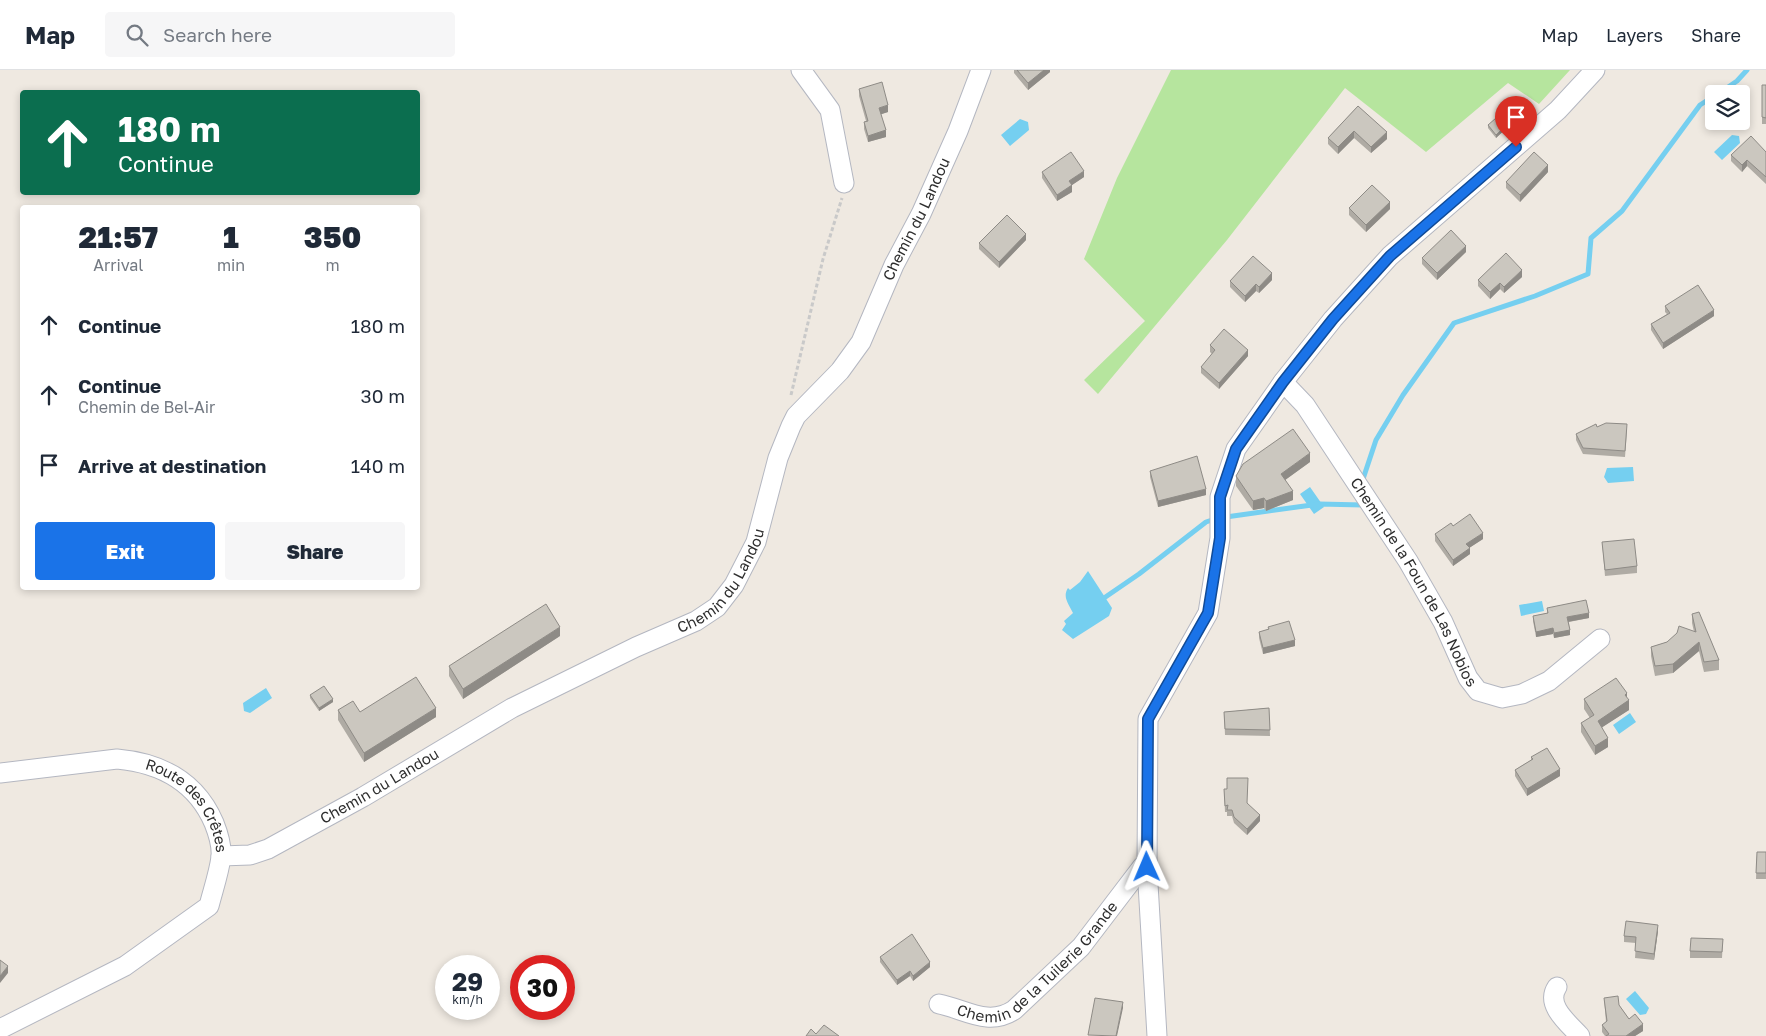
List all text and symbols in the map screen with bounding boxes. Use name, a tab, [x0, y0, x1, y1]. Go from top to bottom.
search box	[105, 12, 455, 57]
text: Map	[25, 20, 75, 49]
icon: search	[123, 21, 151, 49]
text: Search here	[163, 23, 272, 46]
text: Map	[1541, 24, 1578, 46]
text: Layers	[1606, 24, 1663, 46]
text: Share	[1691, 24, 1741, 46]
map controls	[1705, 85, 1750, 130]
button: layers	[1705, 85, 1750, 130]
pin	[1495, 96, 1537, 147]
icon: arrive	[1502, 103, 1530, 131]
text: 180 m	[118, 108, 221, 150]
icon: ahead	[35, 110, 100, 175]
text: Continue	[118, 150, 214, 177]
street label: Chemin du Landou	[879, 155, 953, 283]
text: 21:57	[79, 219, 158, 255]
text: 1	[223, 219, 239, 255]
text: 350	[304, 219, 361, 255]
text: Arrival	[93, 255, 144, 275]
text: min	[217, 255, 245, 275]
text: m	[326, 255, 340, 275]
icon: ahead	[35, 311, 63, 339]
text: Continue	[78, 314, 161, 337]
text: 180 m	[351, 314, 405, 337]
text: Continue	[78, 374, 161, 397]
icon: ahead	[35, 381, 63, 409]
text: 30 m	[361, 384, 405, 407]
text: Chemin de Bel-Air	[78, 397, 215, 417]
icon: arrive	[35, 451, 63, 479]
text: Arrive at destination	[78, 454, 266, 477]
text: 140 m	[351, 454, 405, 477]
street label: Chemin de la Foun de Las Nobios	[1347, 474, 1481, 690]
button: Exit	[35, 522, 215, 580]
button: Share	[225, 522, 405, 580]
street label: Chemin du Landou	[674, 527, 767, 636]
street label: Chemin du Landou	[317, 744, 442, 827]
street label: Route des Crêtes	[144, 755, 231, 853]
position arrow	[1120, 840, 1172, 892]
street label: Chemin de la Tuilerie Grande	[955, 897, 1121, 1025]
speed limit sign: 30	[510, 955, 575, 1020]
text: 29	[452, 966, 483, 997]
text: km/h	[452, 992, 483, 1007]

